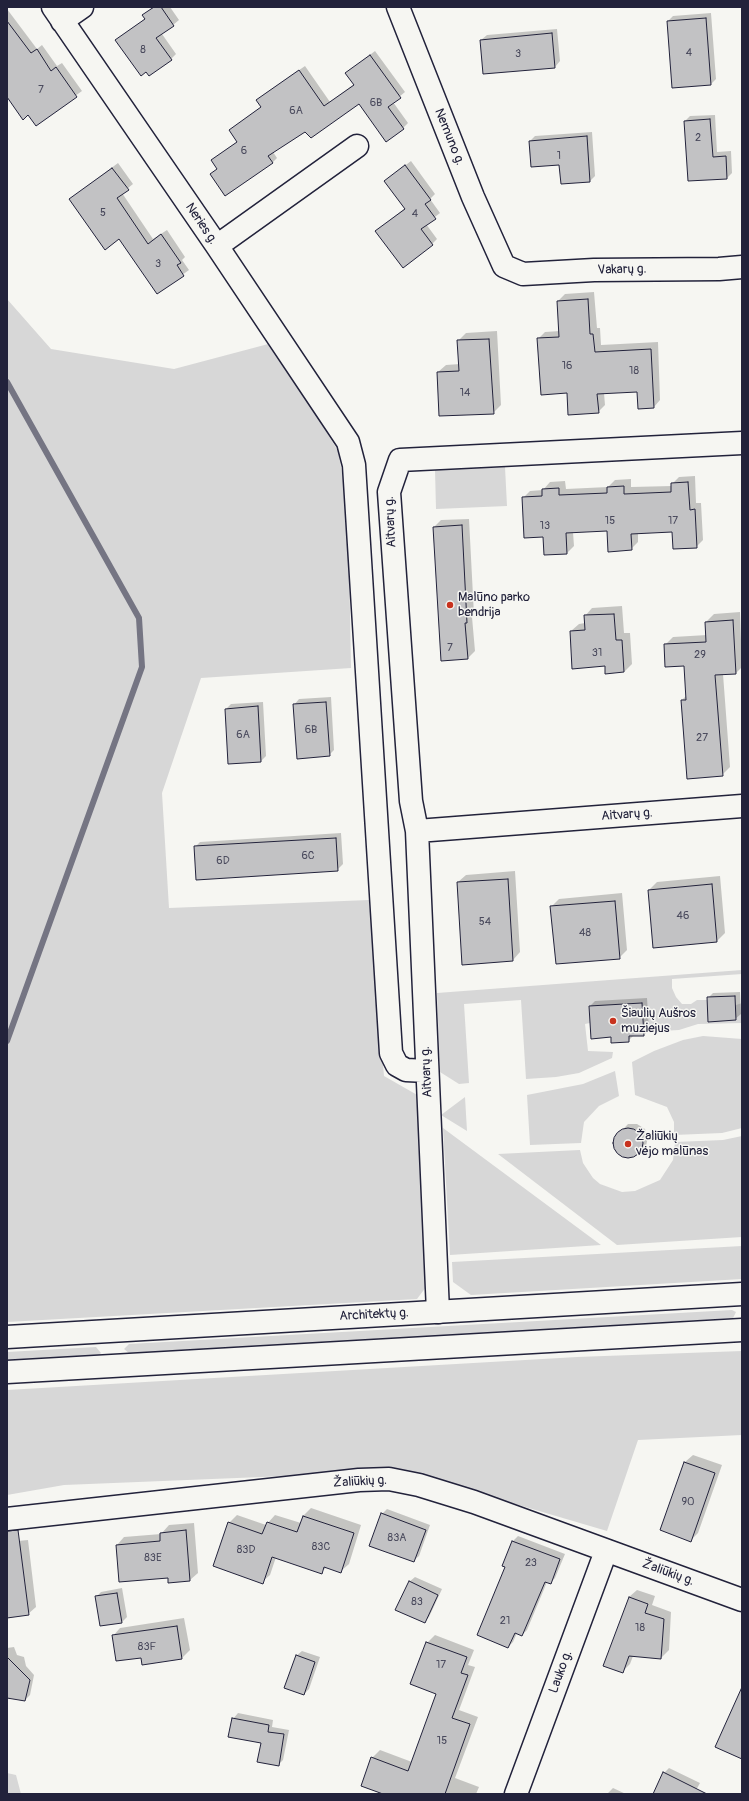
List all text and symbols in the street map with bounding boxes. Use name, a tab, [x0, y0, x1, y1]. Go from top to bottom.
house number: 8	[140, 43, 146, 57]
house number: 4	[686, 46, 692, 60]
house number: 3	[515, 47, 521, 61]
house number: 7	[38, 83, 44, 97]
house number: 6B	[370, 96, 382, 110]
house number: 6A	[289, 104, 303, 118]
street label: Nemuno g.	[431, 106, 467, 168]
house number: 2	[695, 131, 701, 145]
house number: 6	[241, 144, 247, 158]
house number: 1	[557, 149, 561, 163]
street label: Neries g.	[182, 200, 220, 248]
house number: 5	[100, 206, 106, 220]
house number: 4	[412, 207, 418, 221]
house number: 3	[155, 257, 161, 271]
street label: Vakarų g.	[597, 262, 647, 278]
house number: 16	[562, 359, 572, 373]
house number: 18	[629, 364, 639, 378]
house number: 14	[460, 386, 470, 400]
street label: Aitvarų g.	[382, 496, 400, 548]
house number: 15	[605, 514, 615, 528]
house number: 17	[668, 514, 678, 528]
house number: 13	[540, 519, 550, 533]
place label: Malūno parko bendrija	[458, 590, 530, 621]
marker: Malūno parko bendrija	[445, 600, 455, 610]
house number: 7	[447, 641, 453, 655]
house number: 31	[592, 646, 602, 660]
house number: 29	[694, 648, 706, 662]
house number: 6B	[305, 723, 317, 737]
house number: 6A	[236, 728, 250, 742]
house number: 27	[696, 731, 708, 745]
street label: Aitvarų g.	[601, 805, 653, 825]
house number: 6C	[301, 849, 315, 863]
house number: 6D	[216, 854, 230, 868]
house number: 46	[677, 909, 689, 923]
house number: 54	[479, 915, 491, 929]
house number: 48	[579, 926, 591, 940]
place label: Šiaulių Aušros muziejus	[621, 1006, 696, 1037]
marker: Šiaulių Aušros muziejus	[608, 1016, 618, 1026]
street label: Aitvarų g.	[418, 1046, 436, 1098]
place label: Žaliūkių vėjo malūnas	[636, 1129, 708, 1160]
marker: Žaliūkių vėjo malūnas	[623, 1139, 633, 1149]
street label: Architektų g.	[339, 1305, 409, 1325]
street label: Žaliūkių g.	[333, 1473, 387, 1491]
house number: 90	[681, 1495, 695, 1509]
house number: 83A	[388, 1531, 406, 1545]
house number: 83C	[312, 1540, 330, 1554]
house number: 83D	[237, 1543, 255, 1557]
house number: 83E	[144, 1551, 162, 1565]
house number: 23	[525, 1556, 537, 1570]
street label: Žaliūkių g.	[640, 1556, 696, 1590]
house number: 83	[411, 1595, 423, 1609]
house number: 21	[500, 1614, 510, 1628]
house number: 18	[635, 1621, 645, 1635]
house number: 83F	[138, 1640, 156, 1654]
street label: Lauko g.	[546, 1649, 576, 1695]
house number: 17	[436, 1658, 446, 1672]
house number: 15	[437, 1734, 447, 1748]

